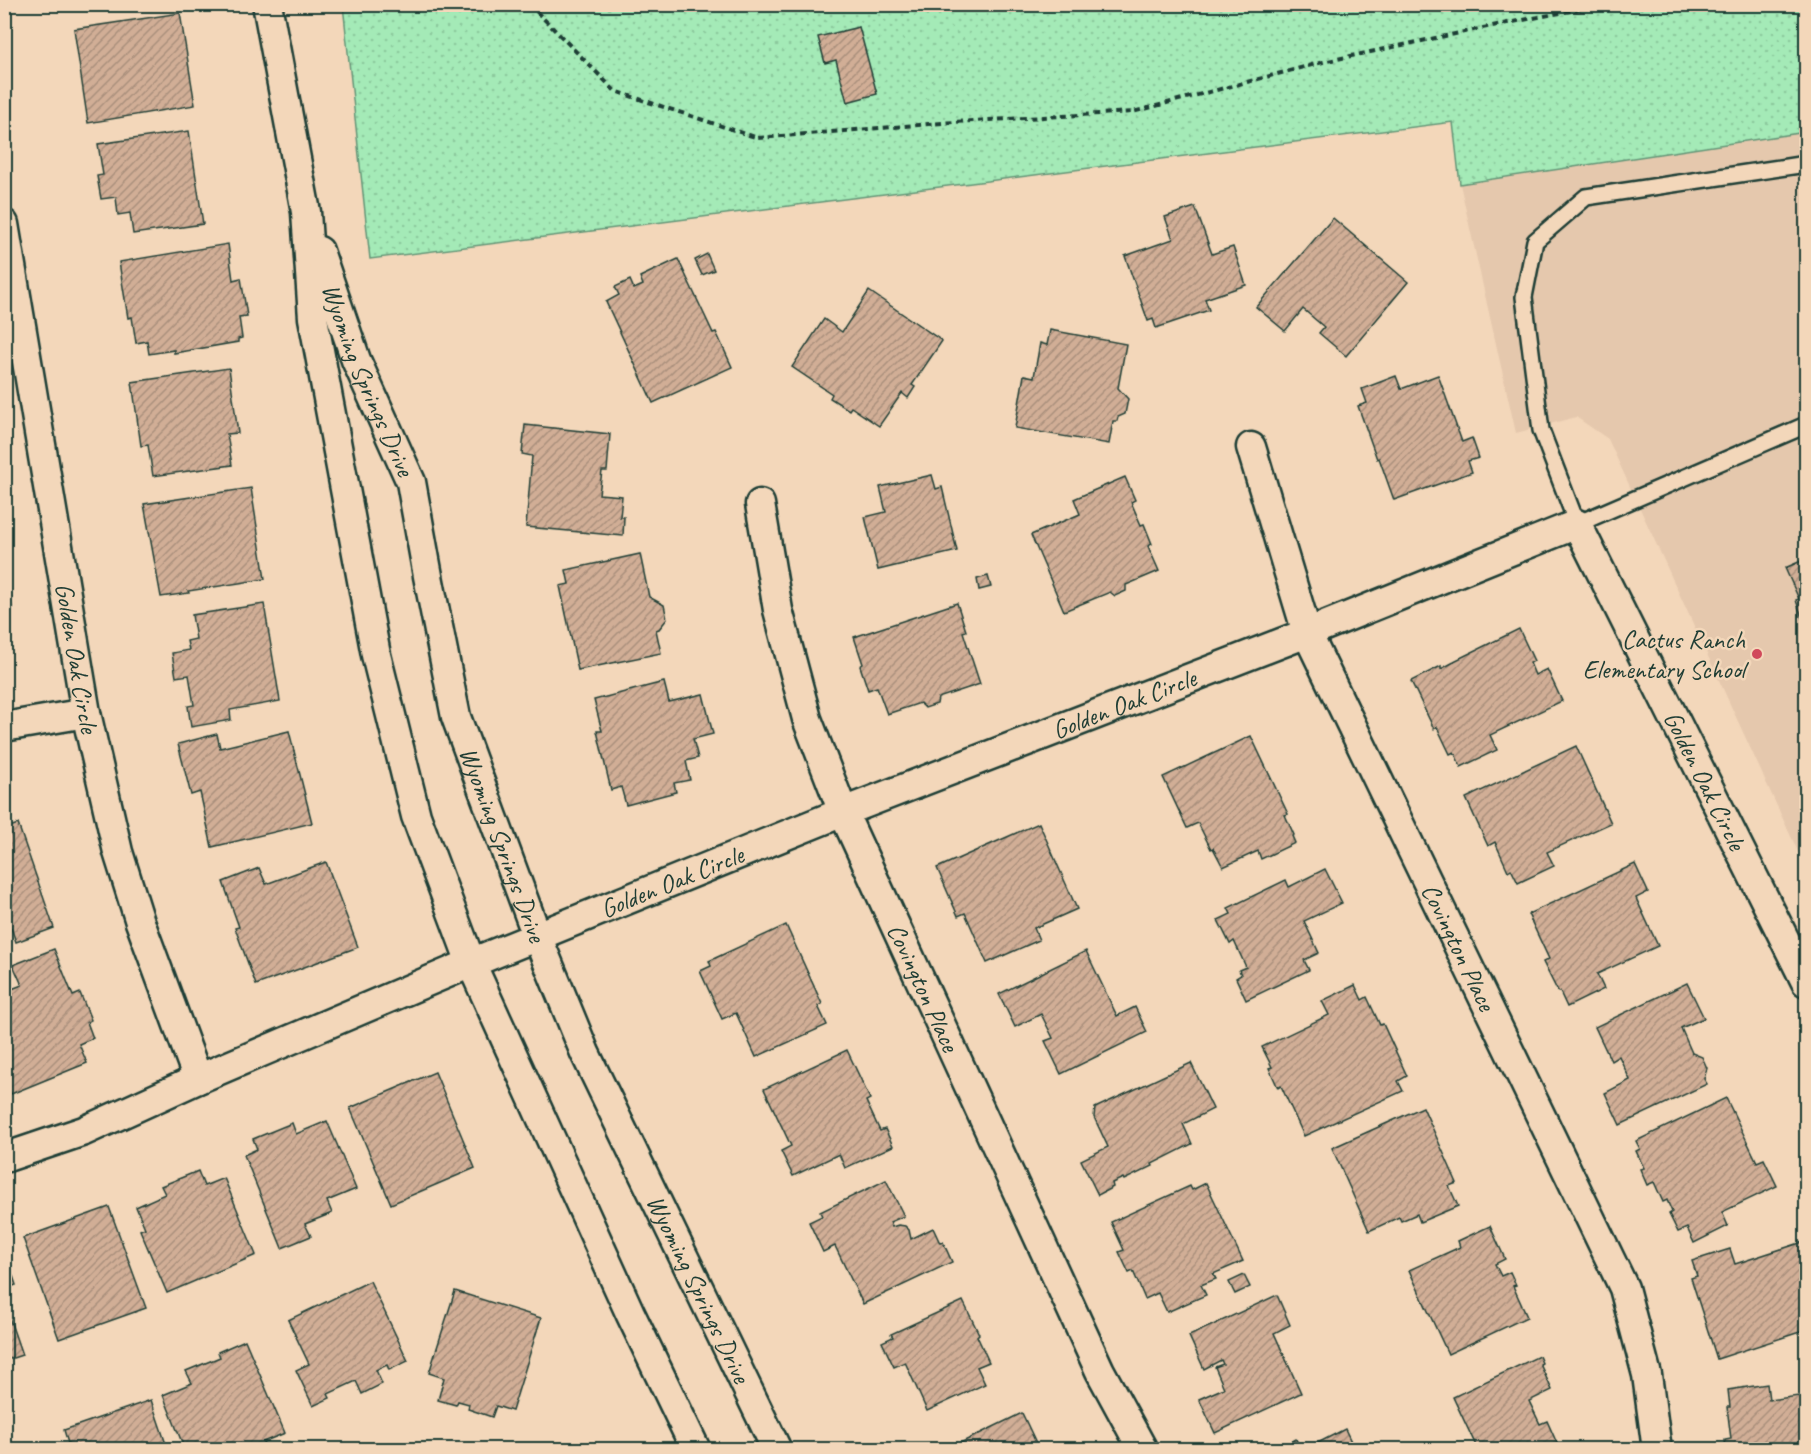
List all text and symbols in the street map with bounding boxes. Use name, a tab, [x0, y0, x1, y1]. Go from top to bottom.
street label: Wyoming Springs Drive	[315, 279, 423, 482]
street label: Golden Oak Circle	[48, 581, 107, 738]
place label: Cactus Ranch Elementary School	[1583, 623, 1750, 686]
marker: Cactus Ranch Elementary School	[1750, 647, 1764, 661]
street label: Golden Oak Circle	[1047, 660, 1202, 746]
street label: Golden Oak Circle	[1657, 705, 1755, 857]
street label: Wyoming Springs Drive	[452, 743, 555, 948]
street label: Golden Oak Circle	[595, 837, 750, 925]
street label: Covington Place	[1414, 878, 1504, 1017]
street label: Covington Place	[880, 918, 968, 1058]
street label: Wyoming Springs Drive	[640, 1189, 759, 1390]

